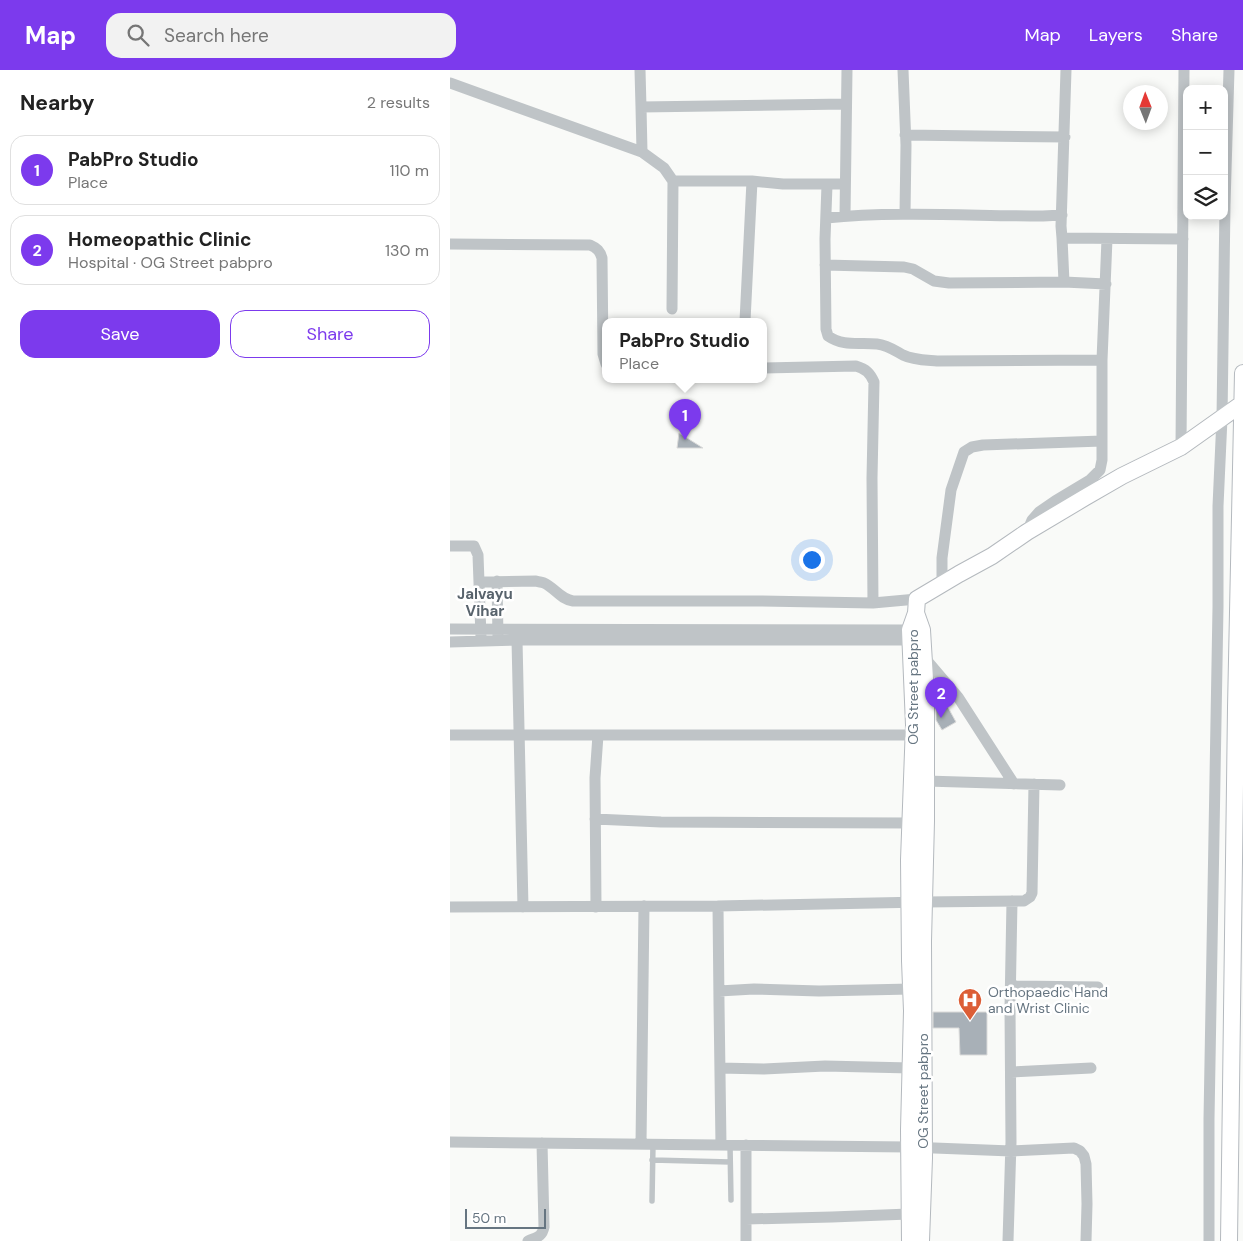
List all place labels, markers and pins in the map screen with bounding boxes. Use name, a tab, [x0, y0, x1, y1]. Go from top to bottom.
pin: 1	[669, 399, 701, 440]
pin: 2	[925, 677, 957, 718]
place label: Orthopaedic Hand and Wrist Clinic	[988, 983, 1108, 1017]
hospital icon: Orthopaedic Hand and Wrist Clinic	[957, 987, 983, 1021]

